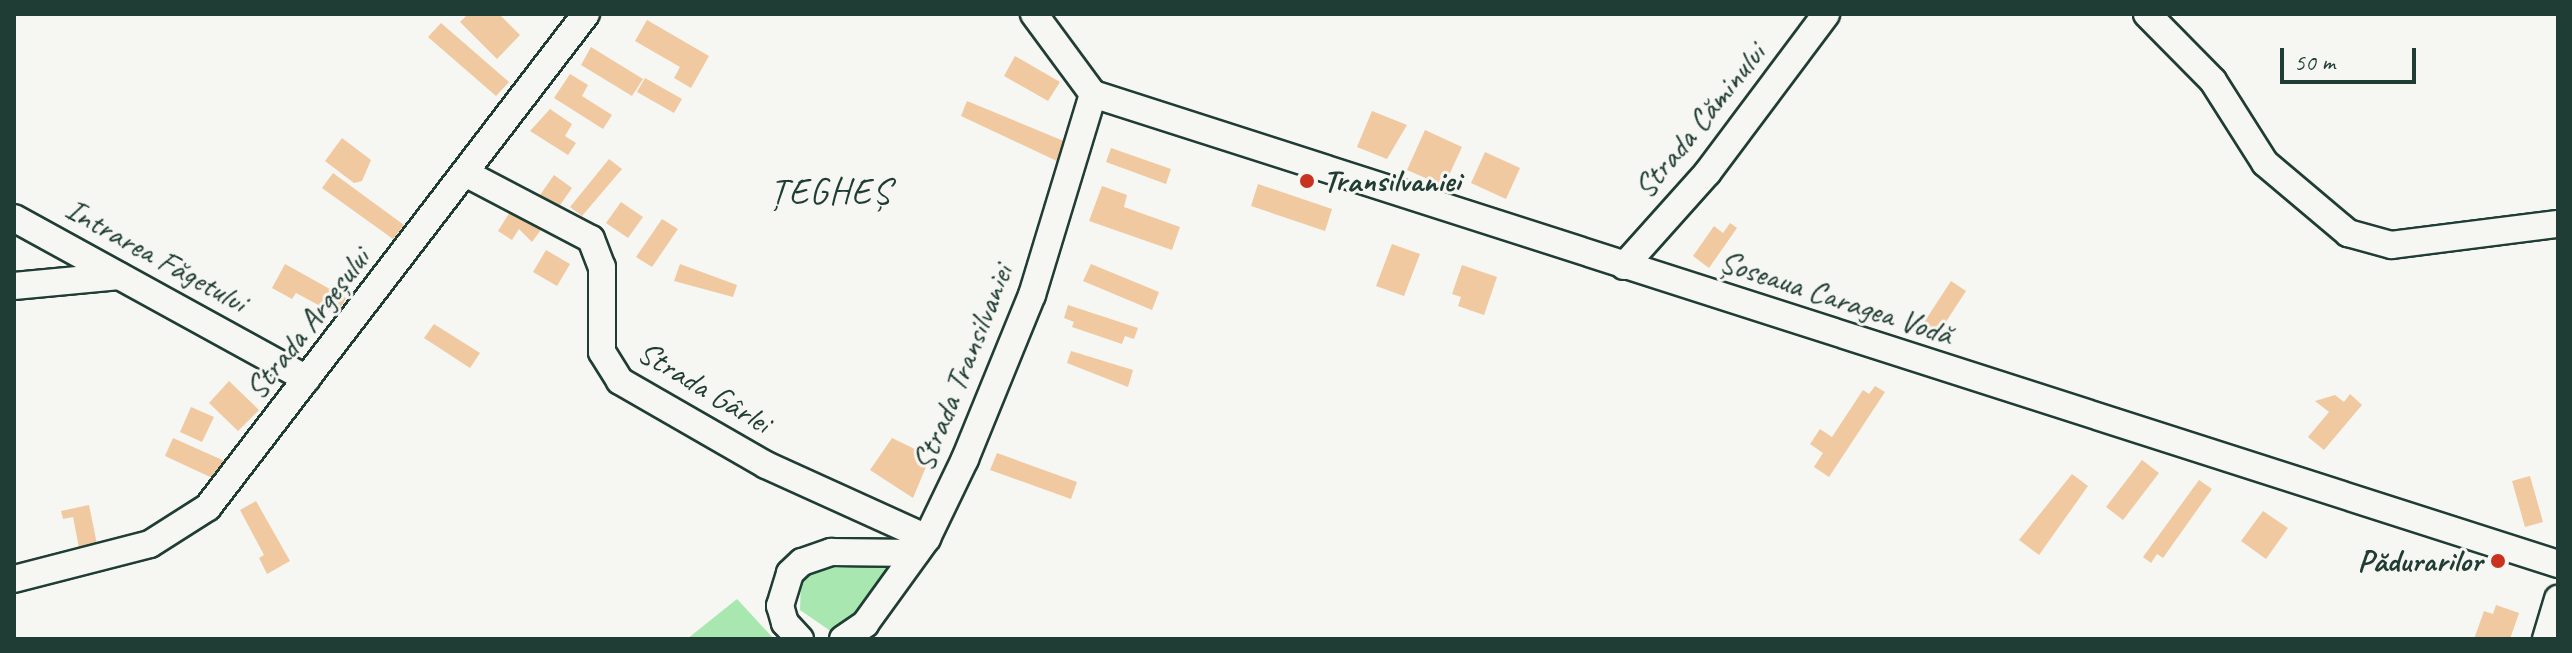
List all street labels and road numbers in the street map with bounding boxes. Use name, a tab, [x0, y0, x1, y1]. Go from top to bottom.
street label: Strada Căminului	[1626, 36, 1774, 206]
street label: Intrarea Făgetului	[58, 190, 254, 322]
street label: Strada Argeșului	[237, 241, 379, 407]
street label: Șoseaua Caragea Vodă	[1714, 242, 1958, 354]
street label: Strada Transilvaniei	[904, 259, 1022, 477]
street label: Strada Gârlei	[631, 333, 777, 443]

